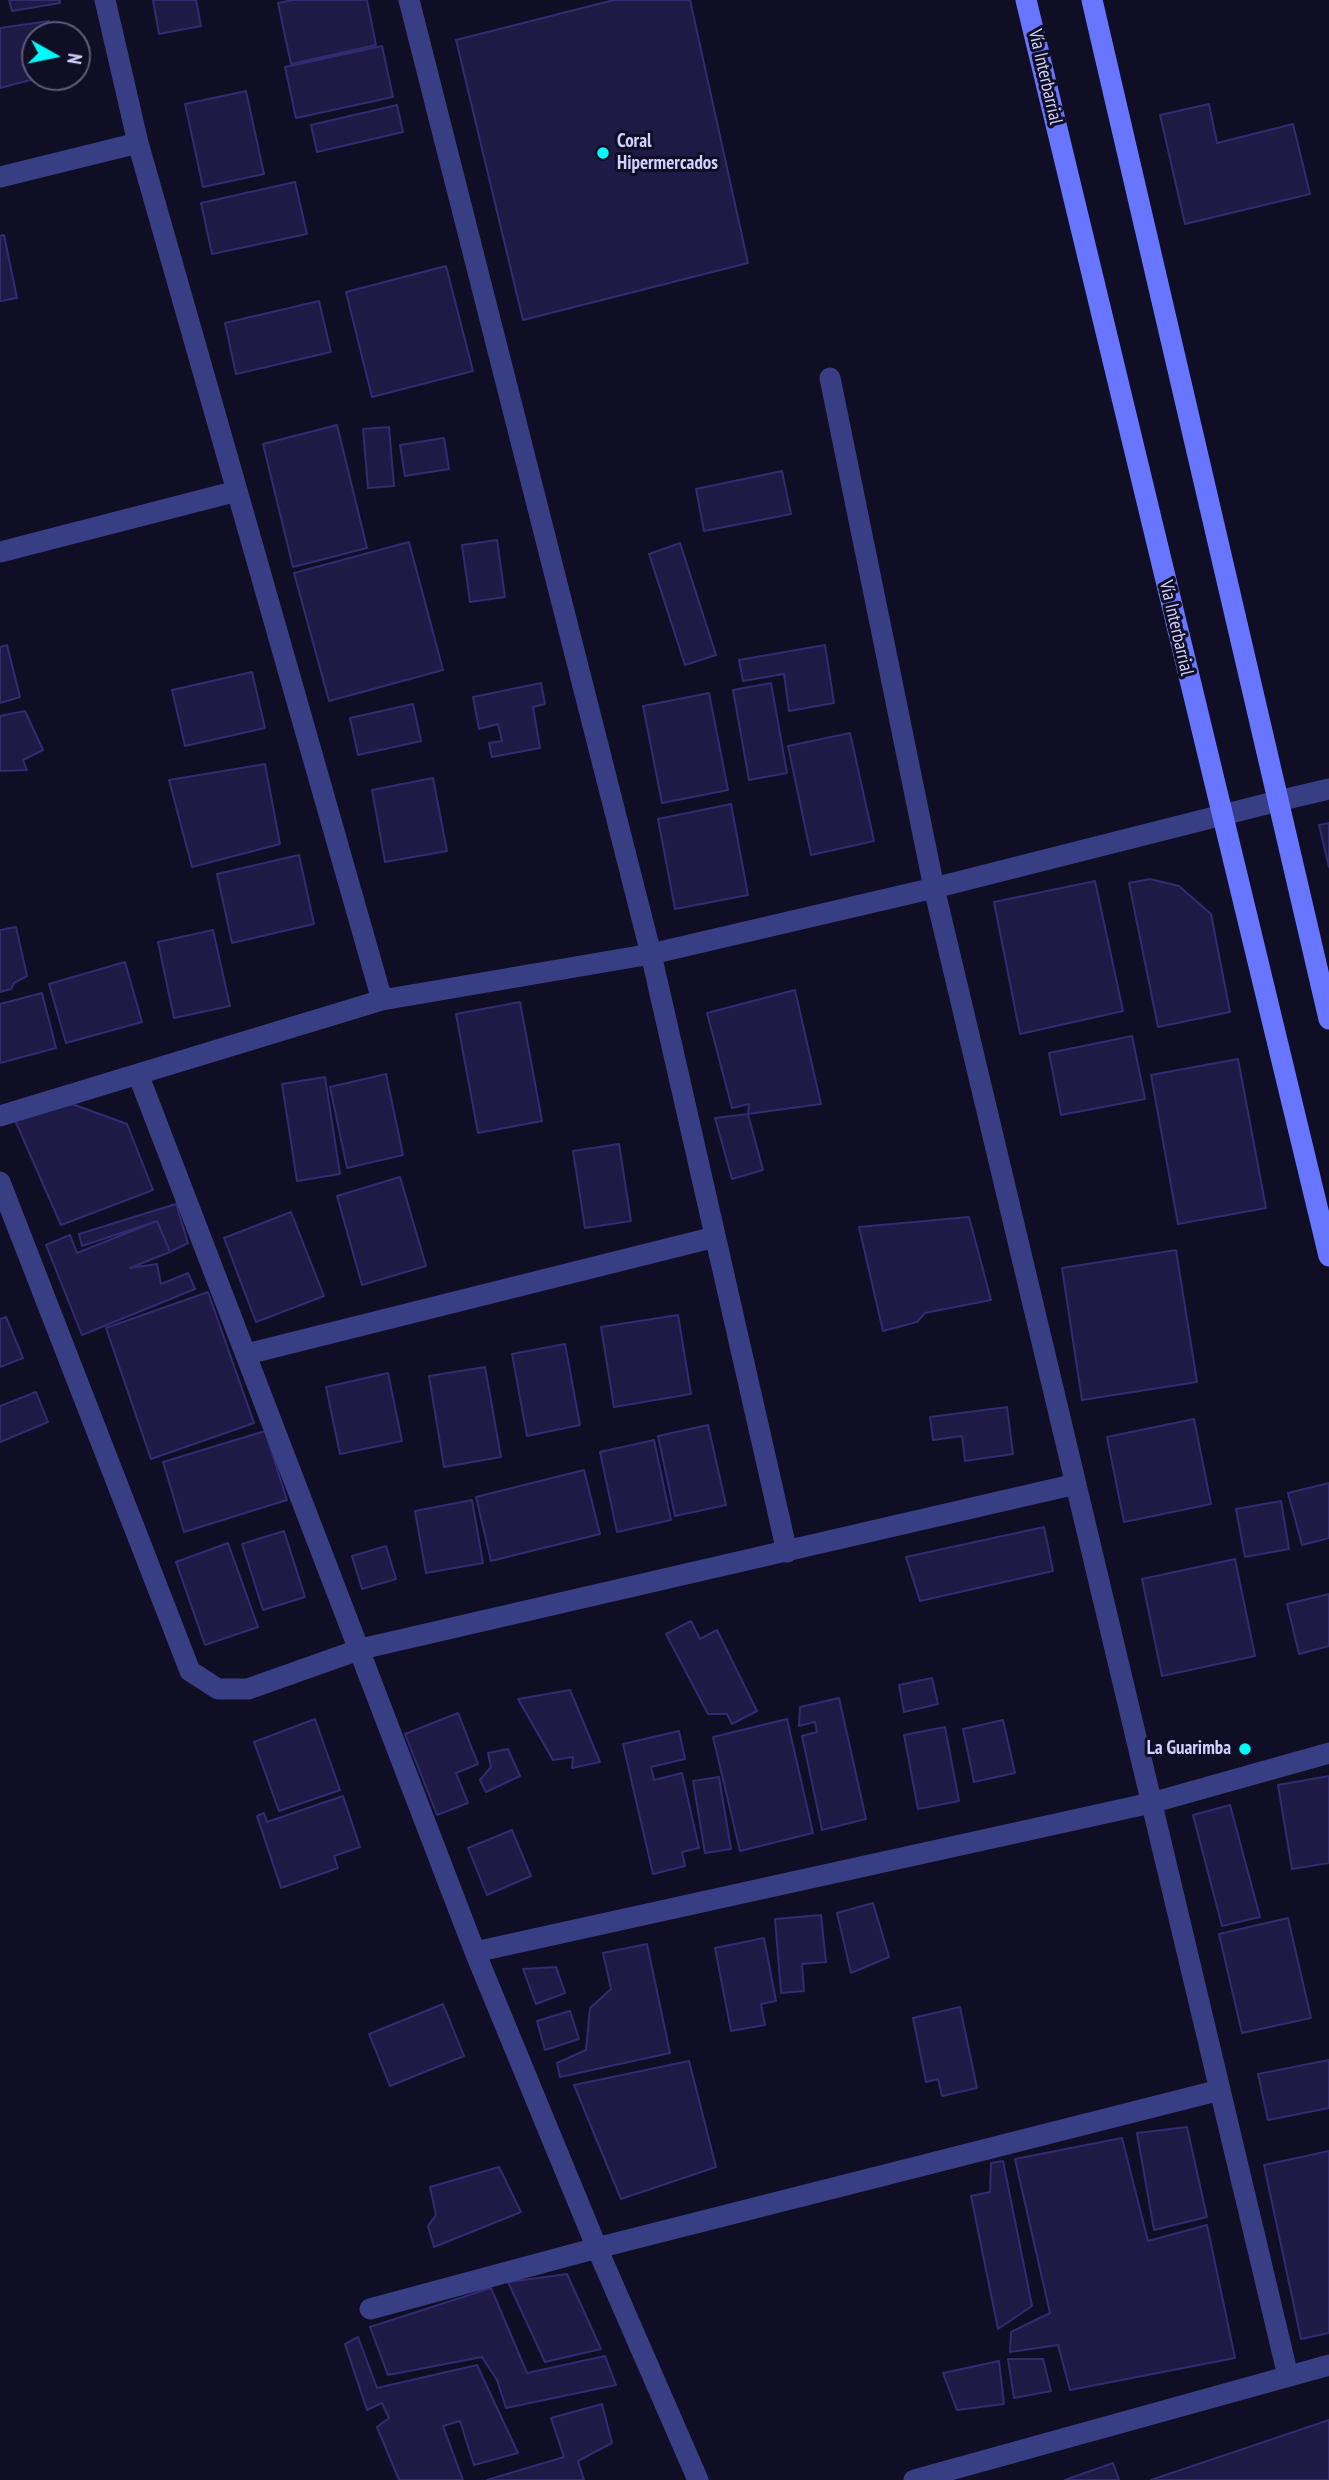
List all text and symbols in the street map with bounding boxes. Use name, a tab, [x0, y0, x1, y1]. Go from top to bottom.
north arrow	[21, 21, 91, 91]
street label: Vía Interbarrial	[1023, 27, 1067, 127]
text: N	[62, 52, 87, 66]
place label: Coral Hipermercados	[617, 131, 718, 175]
marker: Coral Hipermercados	[595, 145, 611, 161]
street label: Vía Interbarrial	[1154, 578, 1198, 678]
place label: La Guarimba	[1147, 1738, 1231, 1760]
marker: La Guarimba	[1237, 1741, 1253, 1757]

